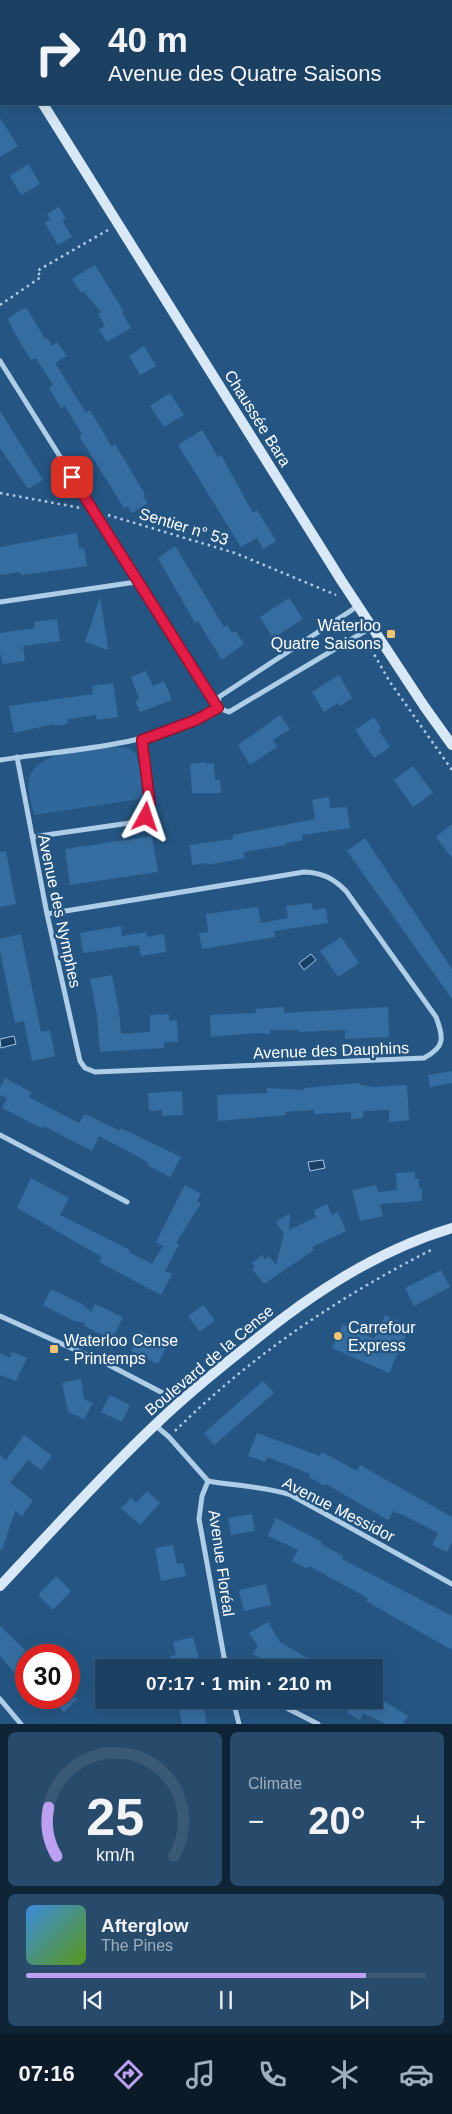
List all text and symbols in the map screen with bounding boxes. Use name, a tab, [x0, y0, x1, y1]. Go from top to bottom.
icon: right	[25, 20, 90, 85]
text: 40 m	[108, 20, 188, 59]
text: Avenue des Quatre Saisons	[108, 61, 382, 86]
street label: Chaussée Bara	[221, 367, 294, 470]
pin	[51, 456, 93, 498]
icon: arrive	[58, 463, 86, 491]
street label: Sentier n° 53	[137, 505, 231, 548]
place label: Waterloo Quatre Saisons	[271, 617, 381, 652]
marker: Waterloo Quatre Saisons	[385, 628, 397, 640]
position arrow	[119, 790, 171, 842]
street label: Avenue des Nymphes	[35, 833, 84, 989]
street label: Avenue des Dauphins	[253, 1039, 409, 1062]
street label: Boulevard de la Cense	[142, 1302, 277, 1419]
place label: Carrefour Express	[348, 1319, 416, 1354]
marker: Carrefour Express	[332, 1330, 344, 1342]
place label: Waterloo Cense - Printemps	[64, 1332, 178, 1367]
marker: Waterloo Cense - Printemps	[48, 1343, 60, 1355]
street label: Avenue Messidor	[280, 1474, 398, 1545]
street label: Avenue Floréal	[206, 1509, 237, 1617]
speed limit sign: 30	[15, 1644, 80, 1709]
text: 07:17 · 1 min · 210 m	[146, 1673, 332, 1694]
text: Climate	[248, 1775, 302, 1792]
text: 25	[86, 1788, 144, 1846]
text: 20°	[308, 1800, 366, 1842]
text: −	[248, 1806, 264, 1837]
text: +	[410, 1806, 426, 1837]
text: km/h	[96, 1845, 134, 1865]
text: Afterglow	[101, 1915, 189, 1936]
text: The Pines	[101, 1937, 173, 1954]
icon: previous	[79, 1986, 107, 2014]
icon: pause	[212, 1986, 240, 2014]
icon: next	[345, 1986, 373, 2014]
icon: directions	[111, 2057, 146, 2092]
icon: music	[183, 2057, 218, 2092]
icon: phone	[255, 2057, 290, 2092]
icon: climate	[327, 2057, 362, 2092]
icon: car	[399, 2057, 434, 2092]
text: 07:16	[18, 2061, 75, 2086]

